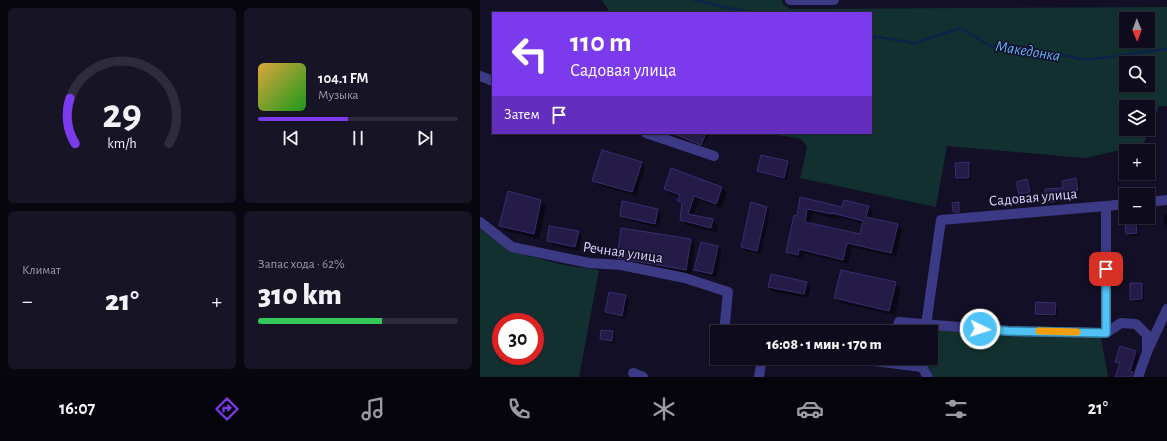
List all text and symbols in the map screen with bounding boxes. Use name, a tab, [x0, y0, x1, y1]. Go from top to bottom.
north arrow	[1119, 12, 1155, 48]
map controls	[1119, 12, 1155, 224]
icon: left	[504, 28, 556, 80]
text: 110 m	[570, 29, 632, 57]
water label: Македонка	[994, 38, 1062, 64]
button: search	[1119, 56, 1155, 92]
text: Садовая улица	[570, 62, 677, 80]
text: 104.1 FM	[318, 71, 369, 86]
text: Музыка	[318, 89, 359, 102]
text: 29	[102, 93, 142, 134]
button: layers	[1119, 100, 1155, 136]
icon: arrive	[548, 104, 570, 126]
text: Затем	[504, 107, 540, 122]
icon: previous	[280, 127, 302, 149]
icon: pause	[347, 127, 369, 149]
icon: next	[414, 127, 436, 149]
text: km/h	[107, 136, 137, 150]
button: +	[1119, 144, 1155, 180]
street label: Садовая улица	[988, 186, 1078, 209]
button: −	[1119, 188, 1155, 224]
street label: Речная улица	[582, 239, 664, 266]
pin	[1089, 252, 1123, 286]
text: Запас хода · 62%	[258, 258, 345, 271]
icon: arrive	[1095, 258, 1117, 280]
text: Климат	[22, 264, 61, 277]
text: 310 km	[258, 280, 342, 310]
text: 21°	[105, 286, 139, 316]
text: −	[22, 290, 33, 312]
text: +	[211, 290, 222, 312]
position arrow	[959, 308, 1001, 350]
speed limit sign: 30	[492, 313, 544, 365]
text: 16:08 · 1 мин · 170 m	[766, 337, 882, 352]
icon: directions	[213, 395, 241, 423]
icon: music	[359, 395, 387, 423]
icon: phone	[505, 395, 533, 423]
icon: climate	[650, 395, 678, 423]
icon: car	[796, 395, 824, 423]
icon: filters	[942, 395, 970, 423]
text: 16:07	[59, 400, 95, 418]
text: 21°	[1088, 400, 1108, 418]

